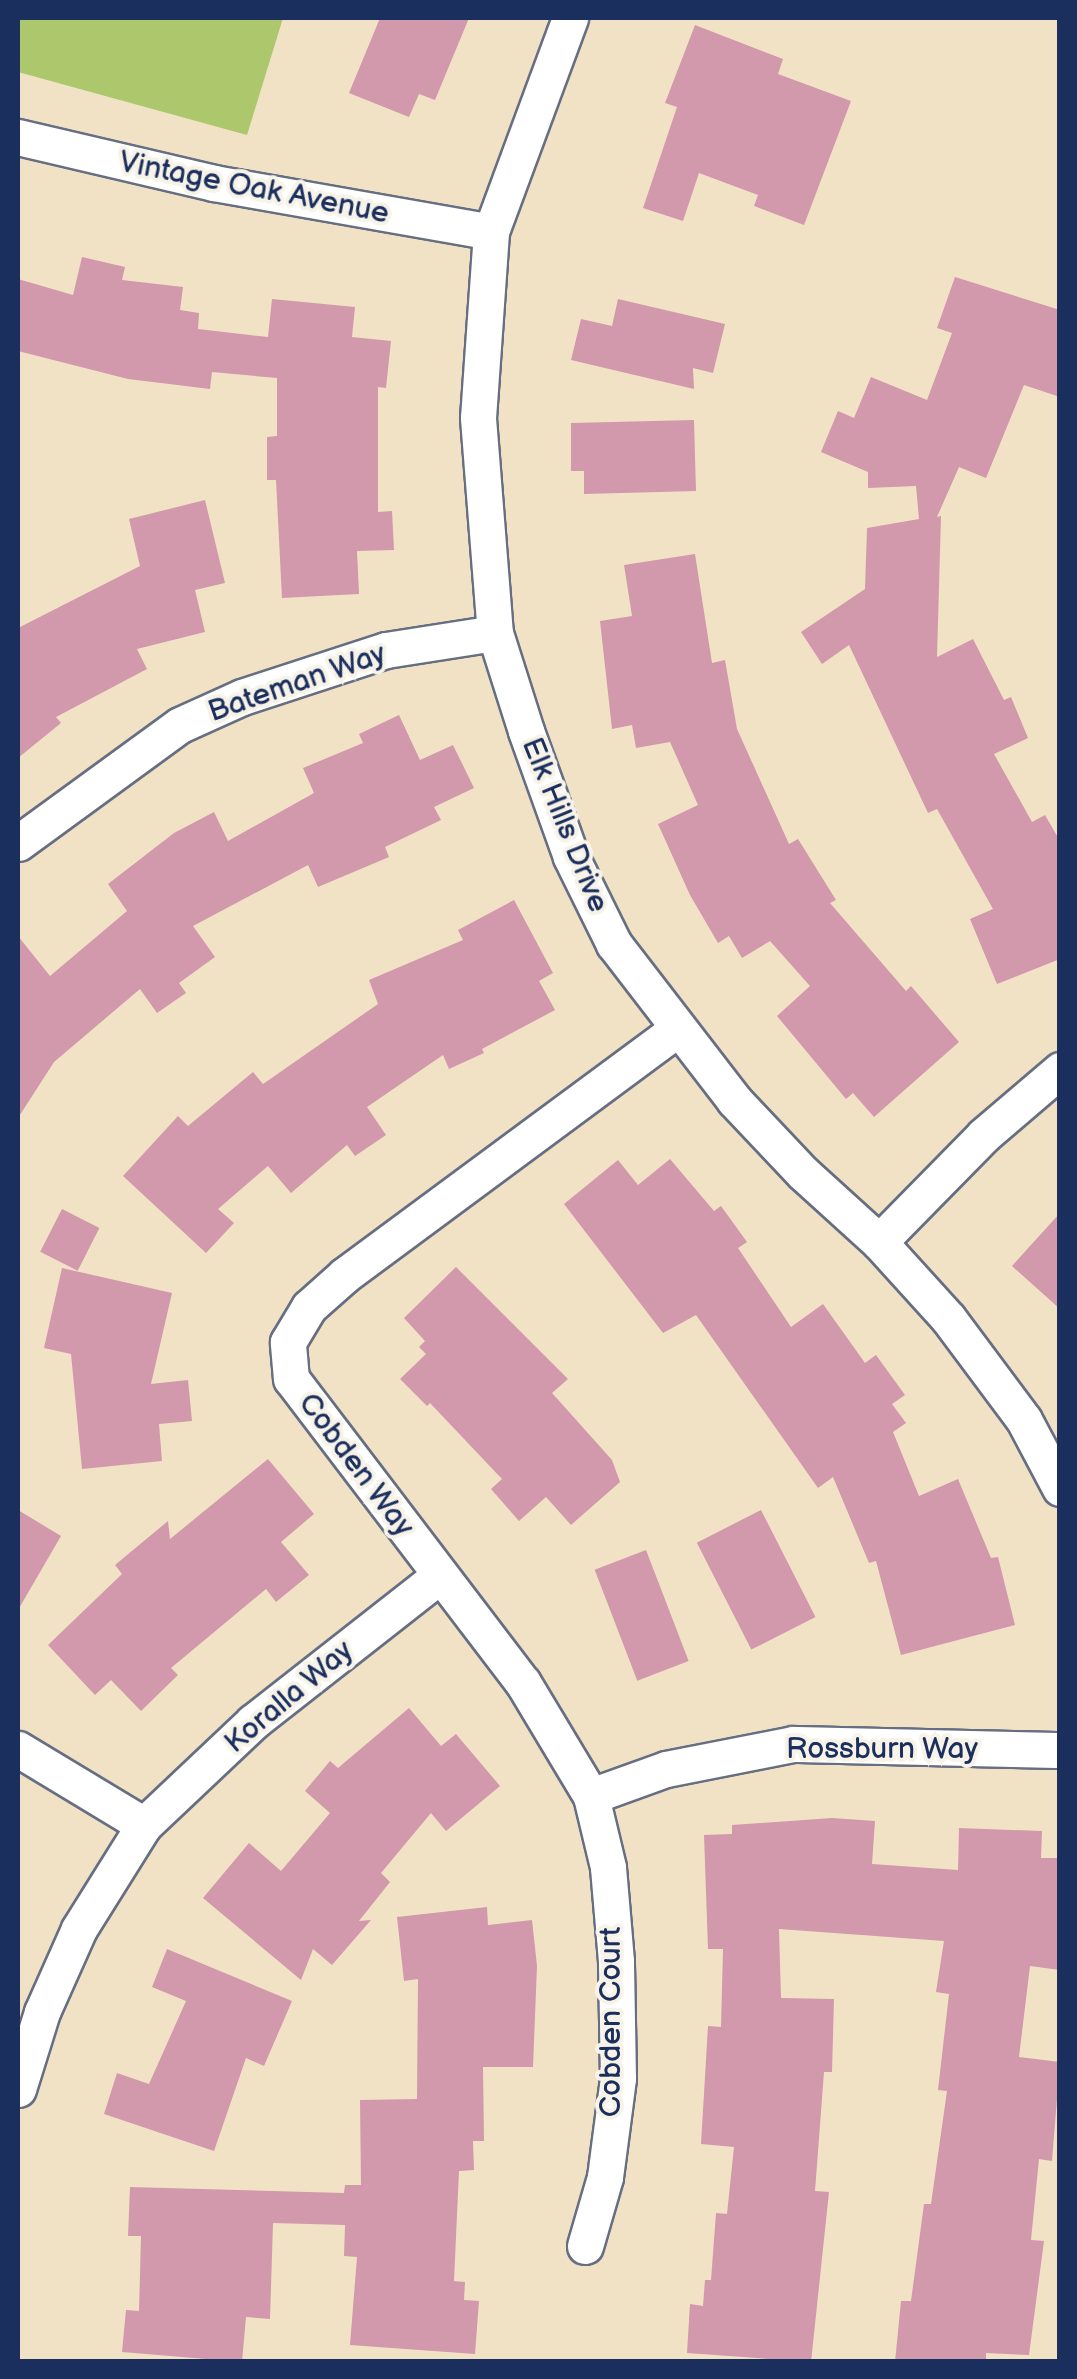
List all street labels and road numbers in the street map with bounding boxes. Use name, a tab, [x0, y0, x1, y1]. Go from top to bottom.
street label: Vintage Oak Avenue	[116, 144, 392, 232]
street label: Bateman Way	[203, 636, 391, 730]
street label: Elk Hills Drive	[514, 732, 616, 918]
street label: Cobden Way	[290, 1386, 422, 1544]
street label: Koralla Way	[217, 1633, 361, 1761]
street label: Rossburn Way	[785, 1731, 979, 1767]
street label: Cobden Court	[593, 1927, 629, 2117]

